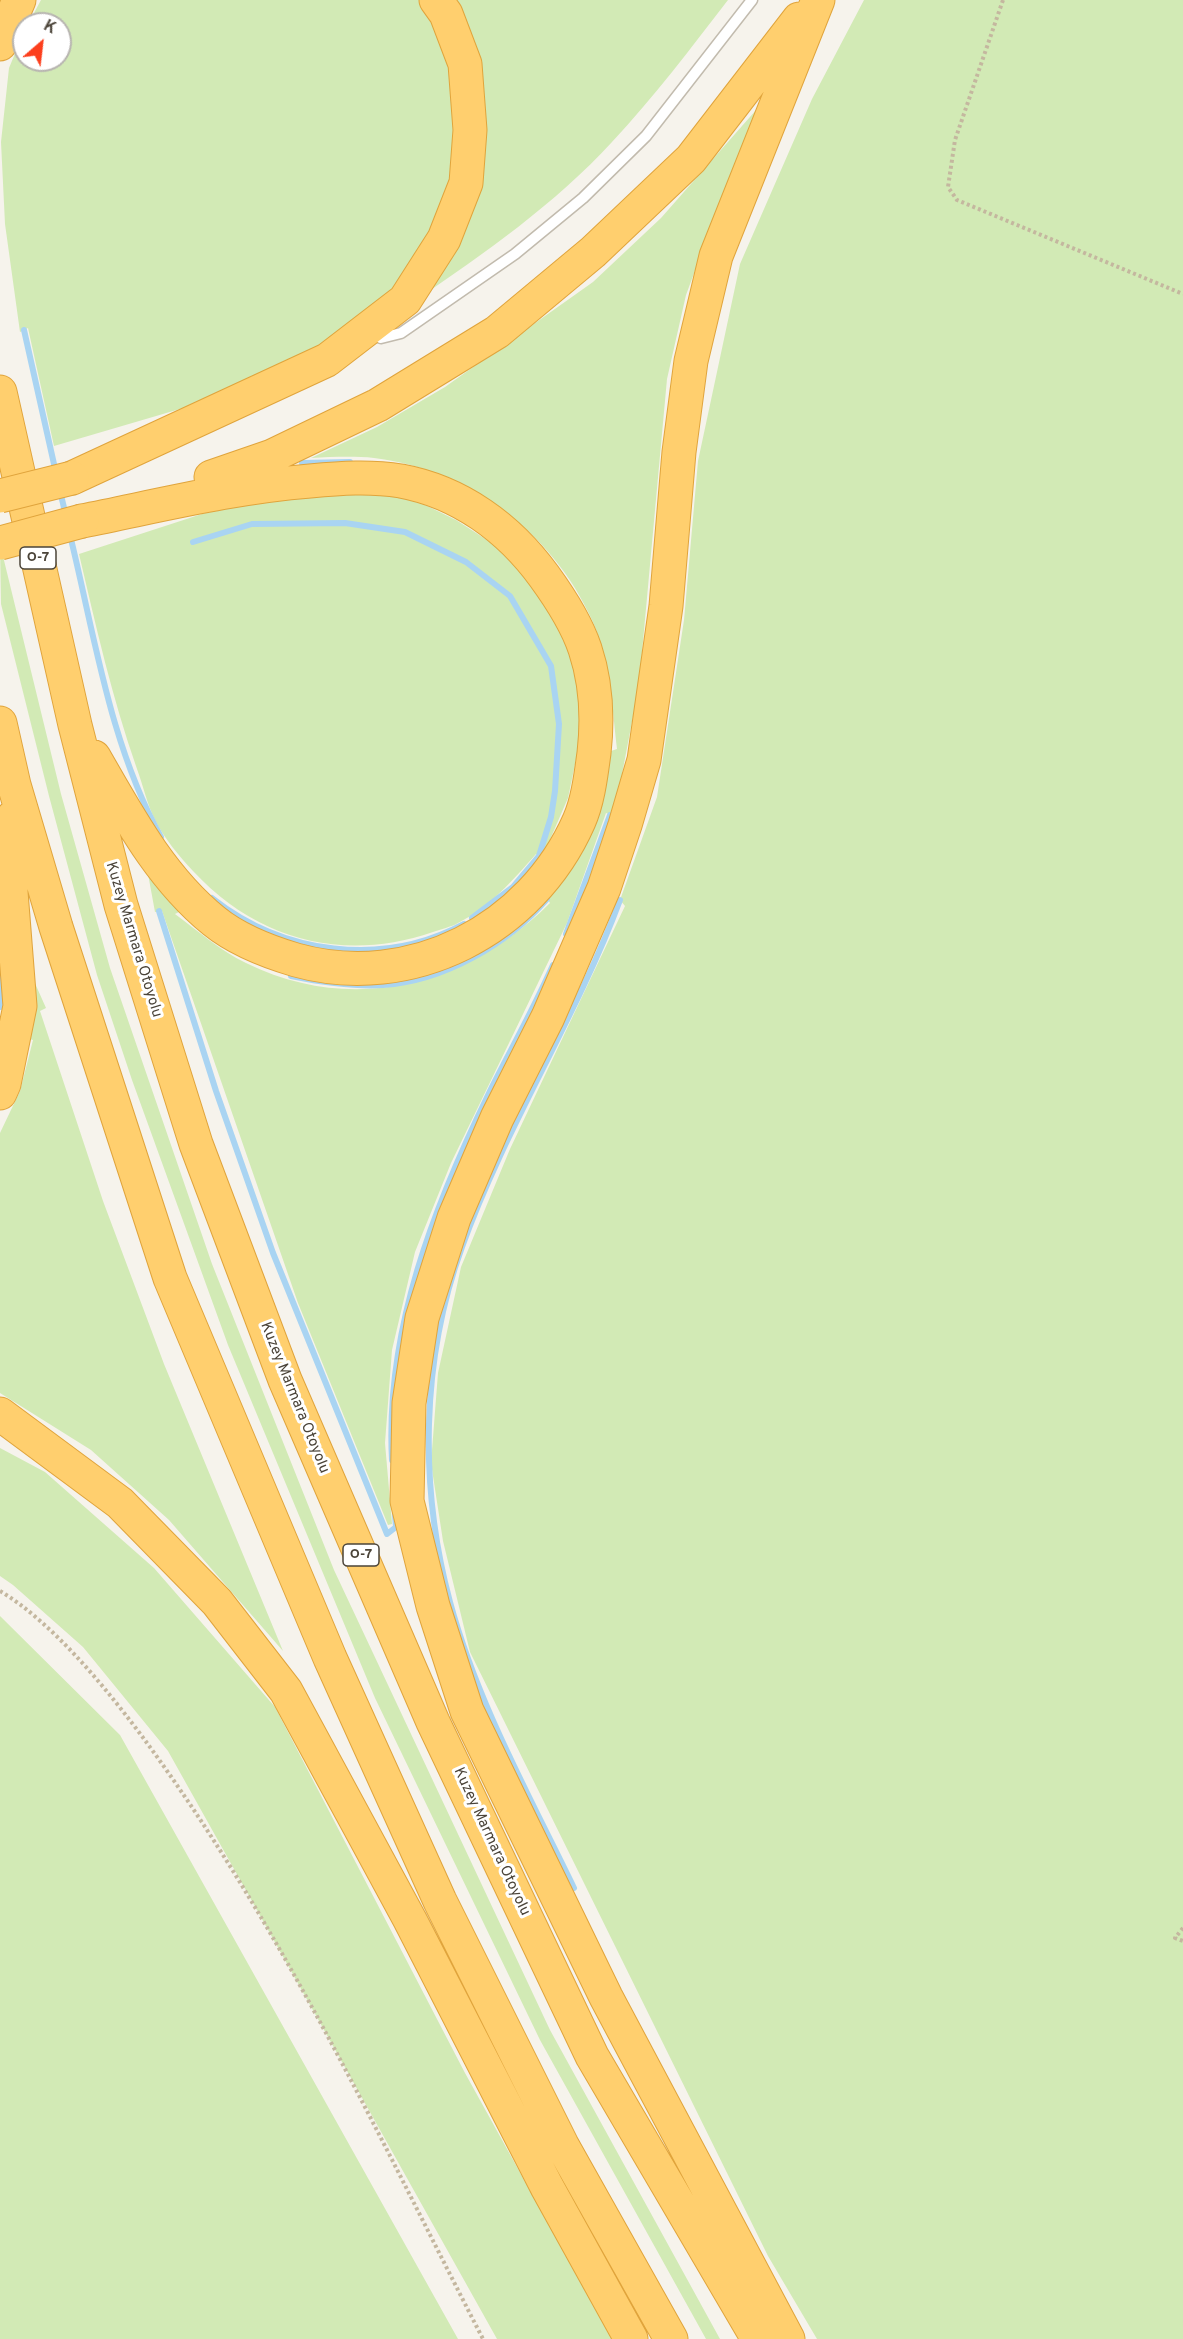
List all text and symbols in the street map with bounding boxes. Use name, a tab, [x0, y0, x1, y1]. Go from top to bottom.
north arrow	[12, 12, 72, 72]
text: K	[40, 16, 59, 39]
road number: O-7	[20, 547, 56, 569]
street label: Kuzey Marmara Otoyolu	[101, 860, 165, 1020]
street label: Kuzey Marmara Otoyolu	[255, 1320, 333, 1476]
road number: O-7	[343, 1544, 379, 1566]
street label: Kuzey Marmara Otoyolu	[449, 1765, 533, 1919]

